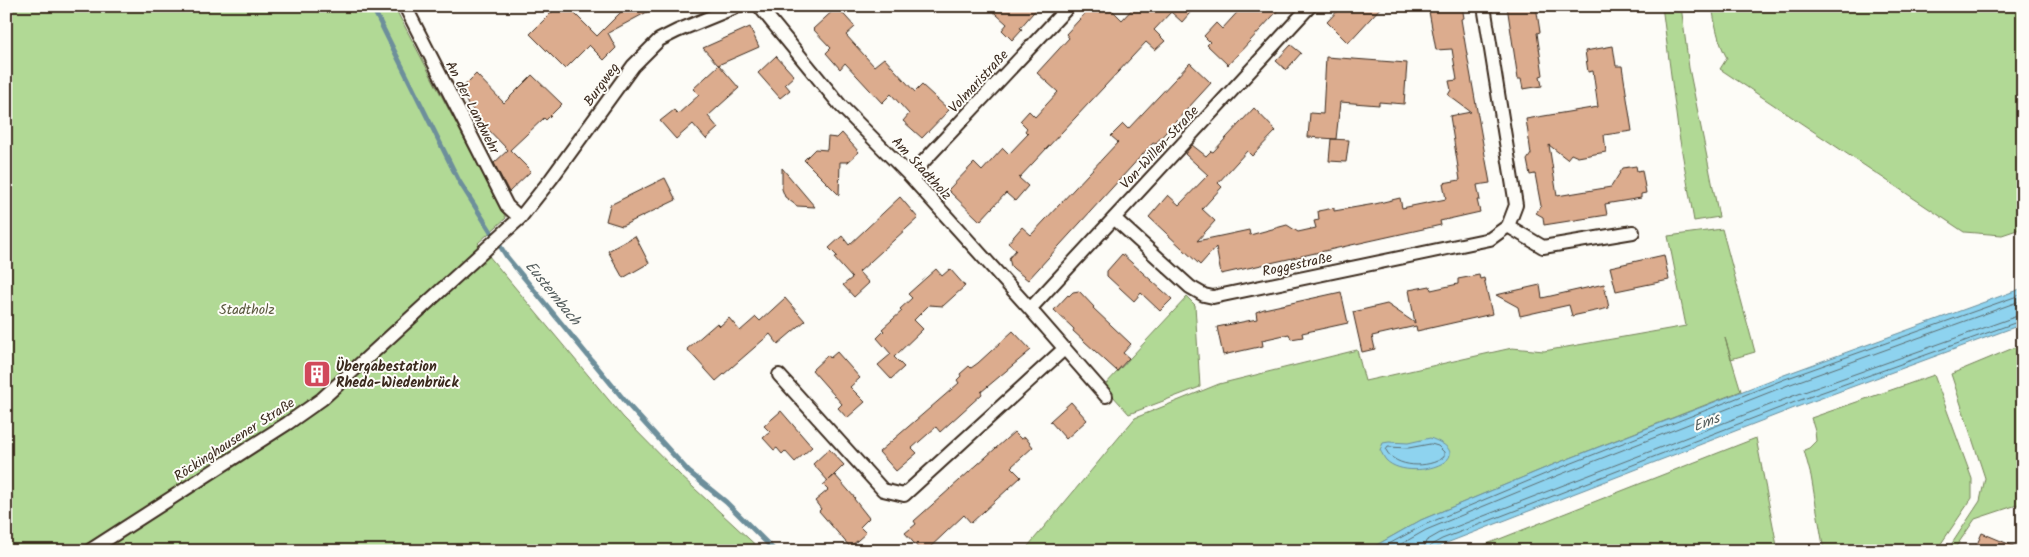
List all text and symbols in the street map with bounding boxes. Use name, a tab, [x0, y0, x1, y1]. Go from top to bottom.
street label: Volmaristraße	[943, 44, 1015, 118]
street label: An der Landwehr	[439, 57, 506, 159]
street label: Burgweg	[578, 58, 625, 111]
street label: Von-Willen-Straße	[1115, 100, 1205, 195]
street label: Am Stadtholz	[886, 132, 957, 206]
street label: Roggestraße	[1260, 247, 1335, 283]
water label: Eusternbach	[519, 256, 587, 333]
park label: Stadtholz	[219, 299, 275, 321]
place label: Übergabestation Rheda-Wiedenbrück	[336, 356, 459, 394]
building icon: Übergabestation Rheda-Wiedenbrück	[302, 359, 332, 389]
street label: Röckinghausener Straße	[170, 392, 300, 487]
water label: Ems	[1689, 406, 1725, 439]

